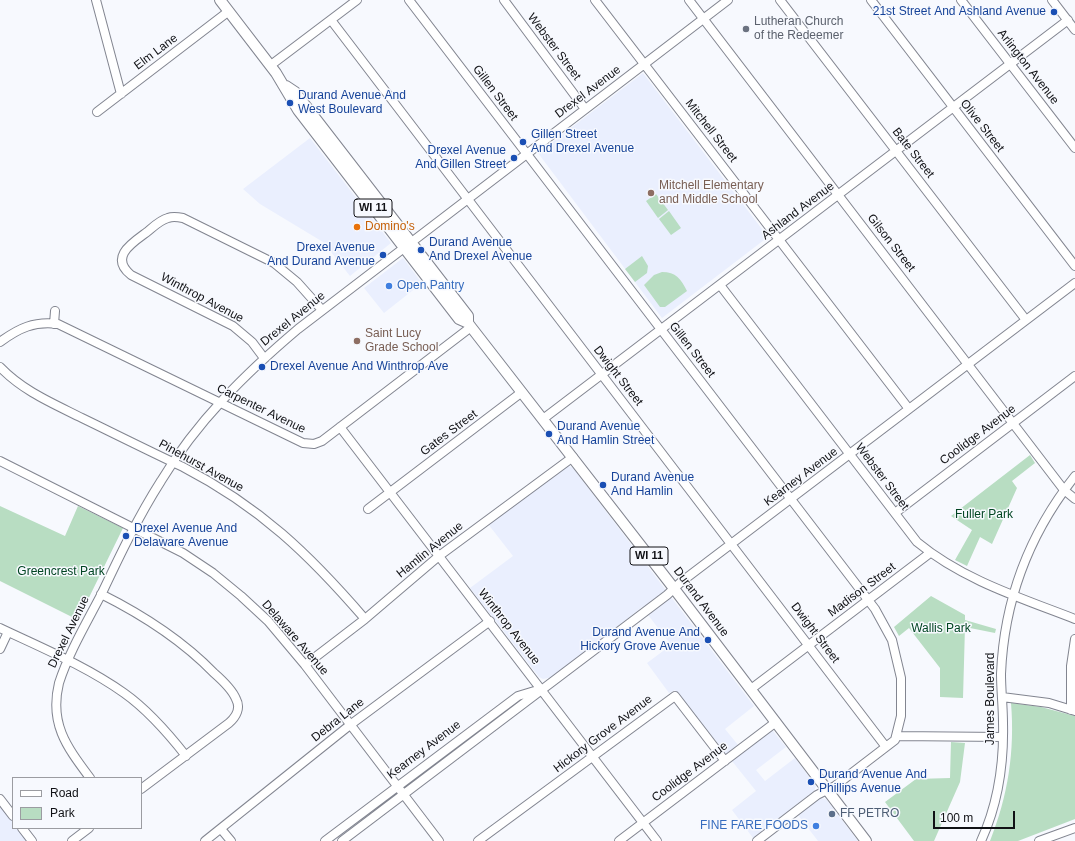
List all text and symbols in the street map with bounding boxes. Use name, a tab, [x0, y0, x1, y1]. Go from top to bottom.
place label: 21st Street And Ashland Avenue	[873, 5, 1046, 19]
marker: 21st Street And Ashland Avenue	[1049, 7, 1059, 17]
street label: Webster Street	[524, 11, 584, 83]
place label: Lutheran Church of the Redeemer	[754, 15, 843, 43]
marker: Lutheran Church of the Redeemer	[741, 24, 751, 34]
street label: Arlington Avenue	[994, 27, 1062, 107]
street label: Elm Lane	[131, 31, 181, 73]
street label: Gillen Street	[469, 62, 521, 124]
street label: Drexel Avenue	[552, 63, 624, 121]
place label: Durand Avenue And West Boulevard	[298, 89, 406, 117]
street label: Mitchell Street	[682, 97, 740, 165]
street label: Olive Street	[957, 97, 1007, 155]
marker: Durand Avenue And West Boulevard	[285, 98, 295, 108]
street label: Bate Street	[889, 125, 937, 181]
place label: Gillen Street And Drexel Avenue	[531, 128, 634, 156]
marker: Gillen Street And Drexel Avenue	[518, 137, 528, 147]
place label: Drexel Avenue And Gillen Street	[415, 144, 506, 172]
marker: Drexel Avenue And Gillen Street	[509, 153, 519, 163]
place label: Mitchell Elementary and Middle School	[659, 179, 764, 207]
street label: Ashland Avenue	[759, 179, 837, 243]
marker: Mitchell Elementary and Middle School	[646, 188, 656, 198]
road number: WI 11	[354, 199, 392, 217]
street label: Gilson Street	[864, 211, 918, 275]
place label: Domino's	[365, 220, 415, 234]
marker: Domino's	[352, 222, 362, 232]
place label: Durand Avenue And Drexel Avenue	[429, 236, 532, 264]
place label: Drexel Avenue And Durand Avenue	[267, 241, 375, 269]
marker: Durand Avenue And Drexel Avenue	[416, 245, 426, 255]
marker: Drexel Avenue And Durand Avenue	[378, 250, 388, 260]
street label: Winthrop Avenue	[158, 270, 246, 326]
place label: Open Pantry	[397, 279, 464, 293]
marker: Open Pantry	[384, 281, 394, 291]
street label: Drexel Avenue	[258, 289, 328, 349]
street label: Gillen Street	[666, 320, 718, 380]
place label: Saint Lucy Grade School	[365, 327, 438, 355]
marker: Saint Lucy Grade School	[352, 336, 362, 346]
street label: Dwight Street	[590, 343, 646, 409]
place label: Drexel Avenue And Winthrop Ave	[270, 360, 448, 374]
marker: Drexel Avenue And Winthrop Ave	[257, 362, 267, 372]
street label: Carpenter Avenue	[214, 381, 308, 437]
street label: Coolidge Avenue	[937, 402, 1019, 468]
street label: Gates Street	[418, 407, 480, 459]
place label: Durand Avenue And Hamlin Street	[557, 420, 654, 448]
marker: Durand Avenue And Hamlin Street	[544, 429, 554, 439]
street label: Pinehurst Avenue	[156, 437, 246, 495]
street label: Webster Street	[852, 441, 912, 513]
street label: Kearney Avenue	[761, 445, 841, 509]
place label: Durand Avenue And Hamlin	[611, 471, 694, 499]
marker: Durand Avenue And Hamlin	[598, 480, 608, 490]
park label: Fuller Park	[955, 508, 1013, 522]
street label: Hamlin Avenue	[394, 519, 466, 581]
place label: Drexel Avenue And Delaware Avenue	[134, 522, 237, 550]
marker: Drexel Avenue And Delaware Avenue	[121, 531, 131, 541]
road number: WI 11	[630, 547, 668, 565]
street label: Madison Street	[825, 560, 899, 620]
street label: Durand Avenue	[670, 564, 732, 640]
park label: Greencrest Park	[17, 565, 105, 579]
street label: Winthrop Avenue	[475, 586, 543, 668]
street label: Drexel Avenue	[45, 594, 93, 670]
street label: Delaware Avenue	[259, 598, 331, 678]
street label: Dwight Street	[788, 600, 842, 666]
park label: Wallis Park	[911, 622, 971, 636]
place label: Durand Avenue And Hickory Grove Avenue	[580, 626, 700, 654]
marker: Durand Avenue And Hickory Grove Avenue	[703, 635, 713, 645]
street label: James Boulevard	[984, 653, 998, 745]
street label: Hickory Grove Avenue	[551, 692, 655, 776]
street label: Debra Lane	[309, 695, 367, 745]
street label: Kearney Avenue	[384, 718, 464, 782]
street label: Coolidge Avenue	[649, 739, 731, 805]
place label: Durand Avenue And Phillips Avenue	[819, 768, 927, 796]
legend	[12, 777, 142, 829]
marker: Durand Avenue And Phillips Avenue	[806, 777, 816, 787]
text: Road	[50, 786, 79, 800]
scale bar	[935, 803, 1017, 829]
text: Park	[50, 806, 75, 820]
place label: FF PETRO	[840, 807, 899, 821]
marker: FF PETRO	[827, 809, 837, 819]
text: 100 m	[940, 811, 973, 825]
place label: FINE FARE FOODS	[700, 819, 808, 833]
marker: FINE FARE FOODS	[811, 821, 821, 831]

